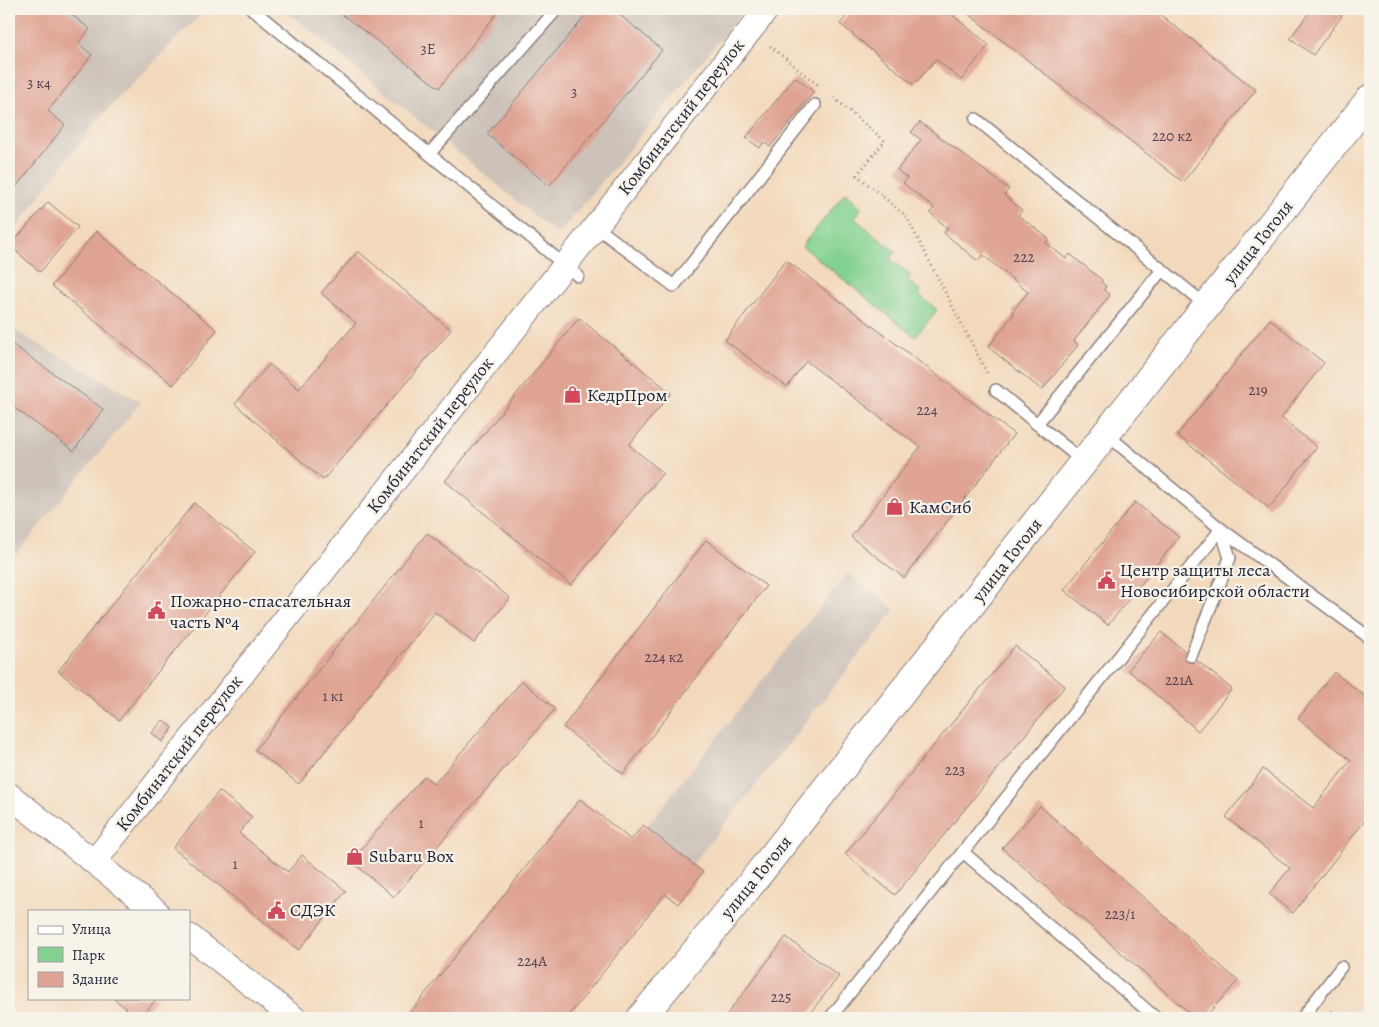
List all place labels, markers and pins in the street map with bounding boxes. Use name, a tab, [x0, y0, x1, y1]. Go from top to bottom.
place label: КедрПром	[587, 383, 668, 407]
shop icon: КедрПром	[563, 385, 583, 405]
place label: КамСиб	[909, 495, 972, 519]
shop icon: КамСиб	[885, 497, 905, 517]
place label: Центр защиты леса Новосибирской области	[1120, 558, 1310, 603]
public building icon: Центр защиты леса Новосибирской области	[1096, 570, 1116, 590]
place label: Пожарно-спасательная часть №4	[170, 589, 351, 634]
public building icon: Пожарно-спасательная часть №4	[146, 601, 166, 621]
place label: Subaru Box	[369, 844, 454, 868]
shop icon: Subaru Box	[345, 846, 365, 866]
place label: СДЭК	[290, 898, 336, 922]
public building icon: СДЭК	[266, 900, 286, 920]

